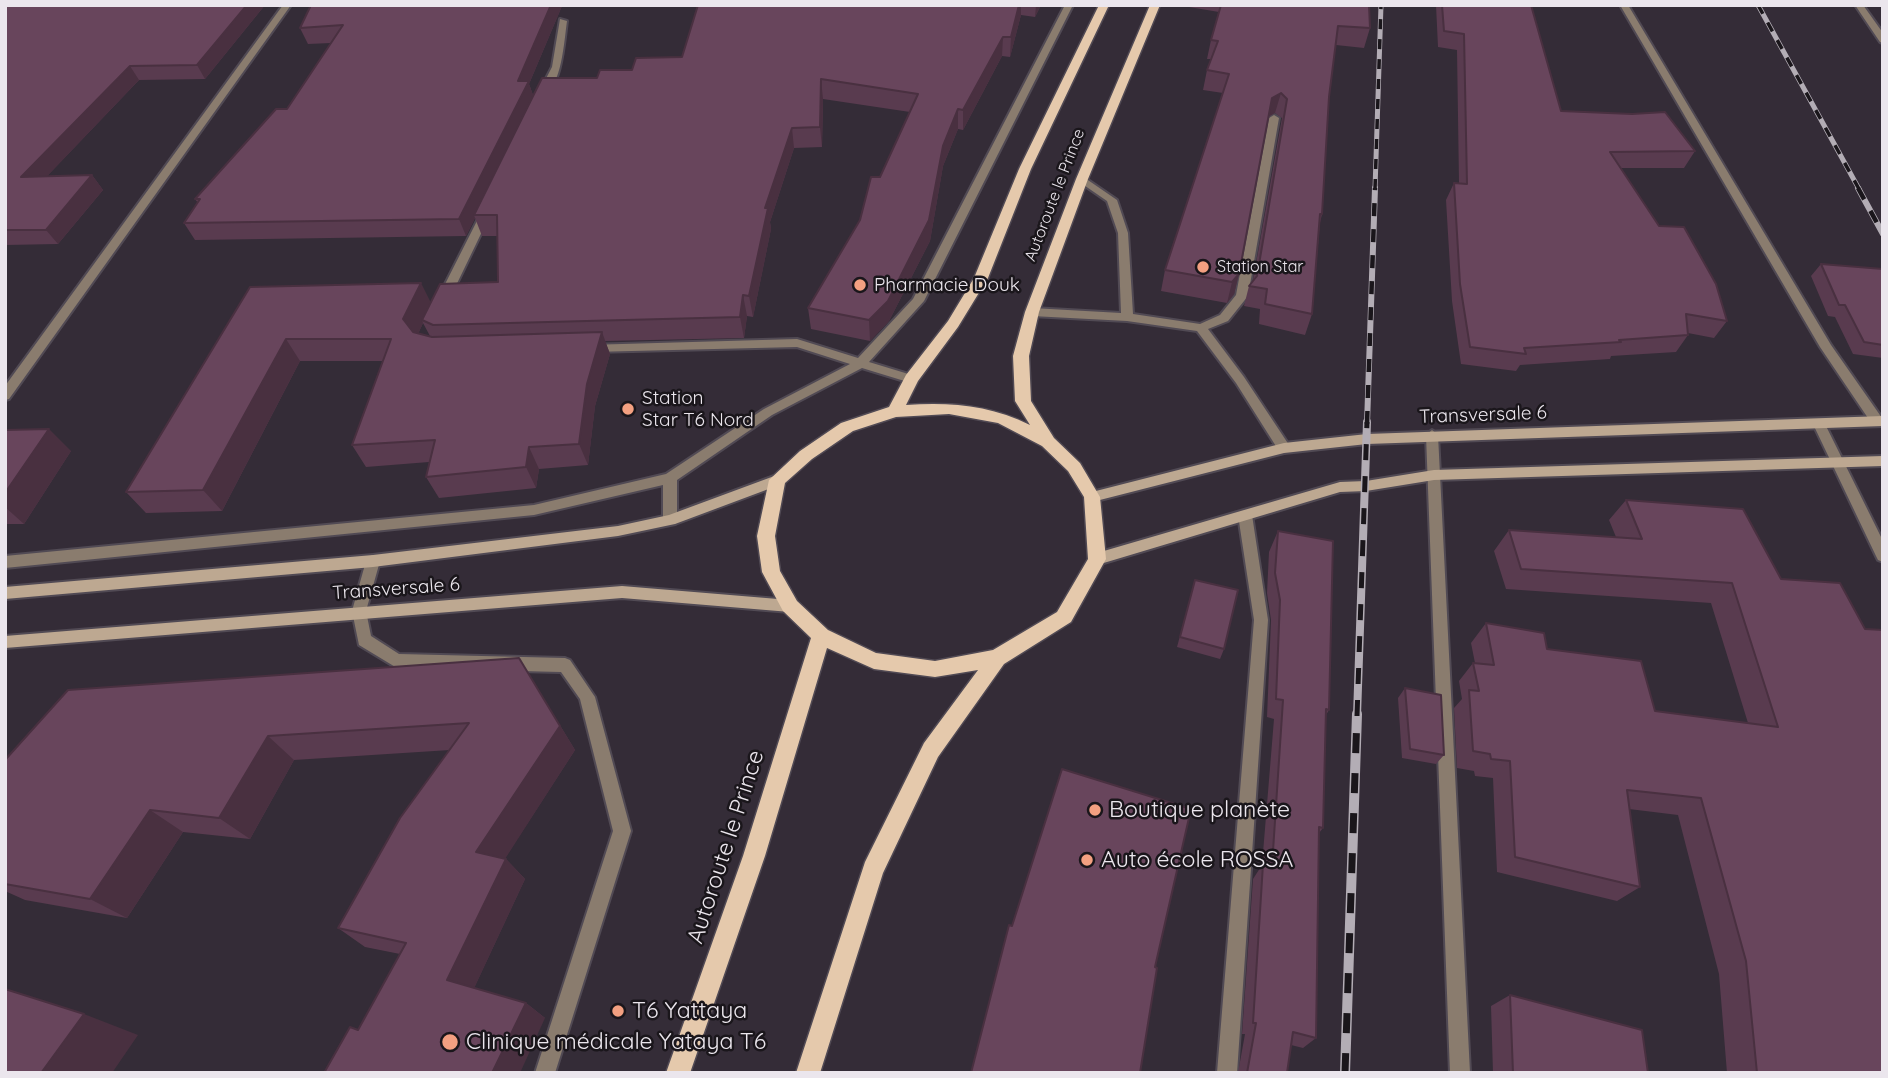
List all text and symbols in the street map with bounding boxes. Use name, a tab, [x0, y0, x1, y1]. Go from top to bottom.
street label: Autoroute le Prince	[1021, 126, 1089, 264]
place label: Station Star	[1217, 257, 1304, 277]
marker: Station Star	[1195, 259, 1211, 275]
place label: Pharmacie Douk	[874, 274, 1020, 296]
marker: Pharmacie Douk	[852, 277, 868, 293]
place label: Station Star T6 Nord	[642, 387, 754, 431]
marker: Station Star T6 Nord	[620, 401, 636, 417]
street label: Transversale 6	[1419, 401, 1547, 429]
street label: Transversale 6	[331, 573, 461, 605]
street label: Autoroute le Prince	[682, 747, 770, 947]
place label: Boutique planète	[1109, 796, 1290, 824]
marker: Boutique planète	[1087, 802, 1103, 818]
place label: Auto école ROSSA	[1101, 846, 1293, 874]
marker: Auto école ROSSA	[1079, 852, 1095, 868]
place label: T6 Yattaya	[632, 997, 747, 1025]
marker: T6 Yattaya	[610, 1003, 626, 1019]
place label: Clinique médicale Yataya T6	[466, 1028, 766, 1056]
marker: Clinique médicale Yataya T6	[440, 1032, 460, 1052]

